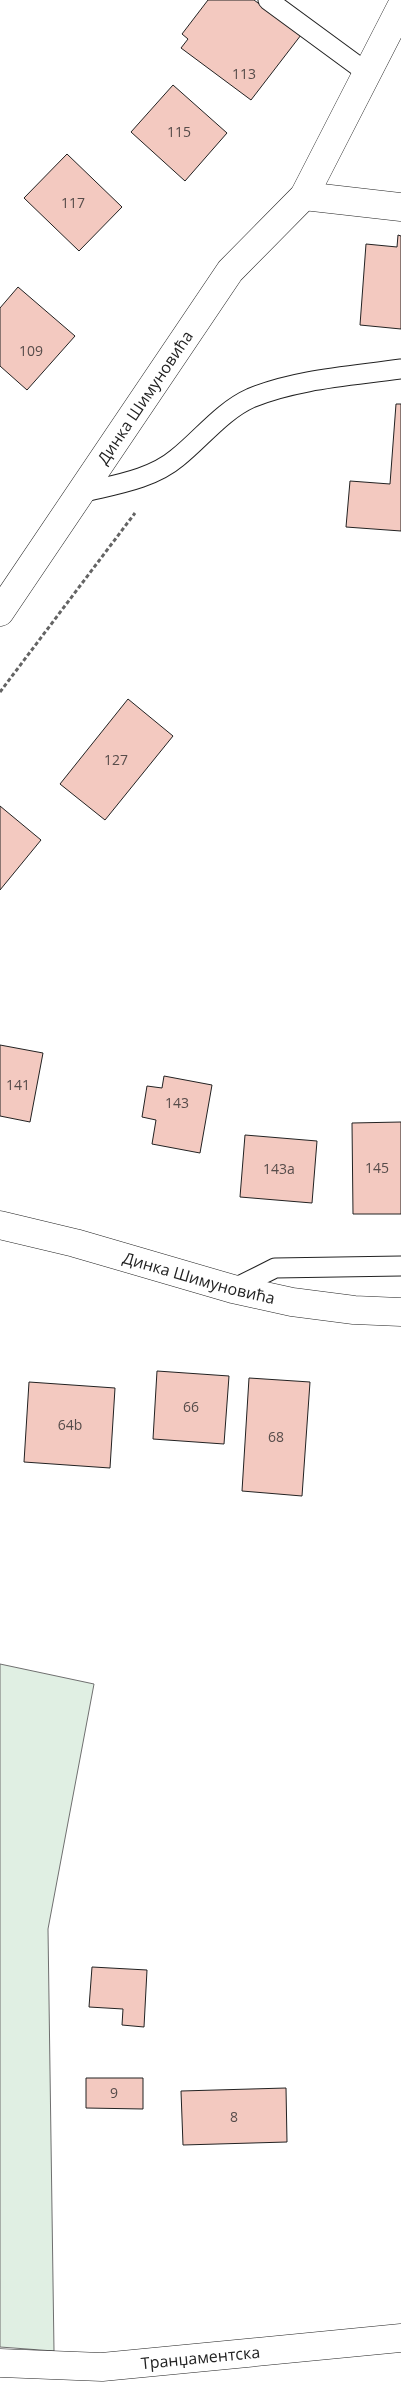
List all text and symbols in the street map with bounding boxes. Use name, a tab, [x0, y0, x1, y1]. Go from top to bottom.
house number: 113	[232, 64, 256, 83]
house number: 115	[167, 122, 191, 141]
house number: 117	[61, 193, 85, 212]
street label: Динка Шимуновића	[92, 326, 198, 468]
house number: 109	[19, 341, 43, 360]
house number: 127	[104, 750, 128, 769]
house number: 141	[6, 1075, 30, 1094]
house number: 143	[165, 1093, 189, 1112]
house number: 145	[365, 1158, 389, 1177]
house number: 143a	[263, 1159, 295, 1178]
street label: Динка Шимуновића	[120, 1247, 277, 1309]
house number: 66	[183, 1397, 199, 1416]
house number: 64b	[58, 1415, 82, 1434]
house number: 68	[268, 1427, 284, 1446]
house number: 9	[110, 2083, 118, 2102]
house number: 8	[230, 2107, 238, 2126]
street label: Транџаментска	[140, 2341, 261, 2374]

